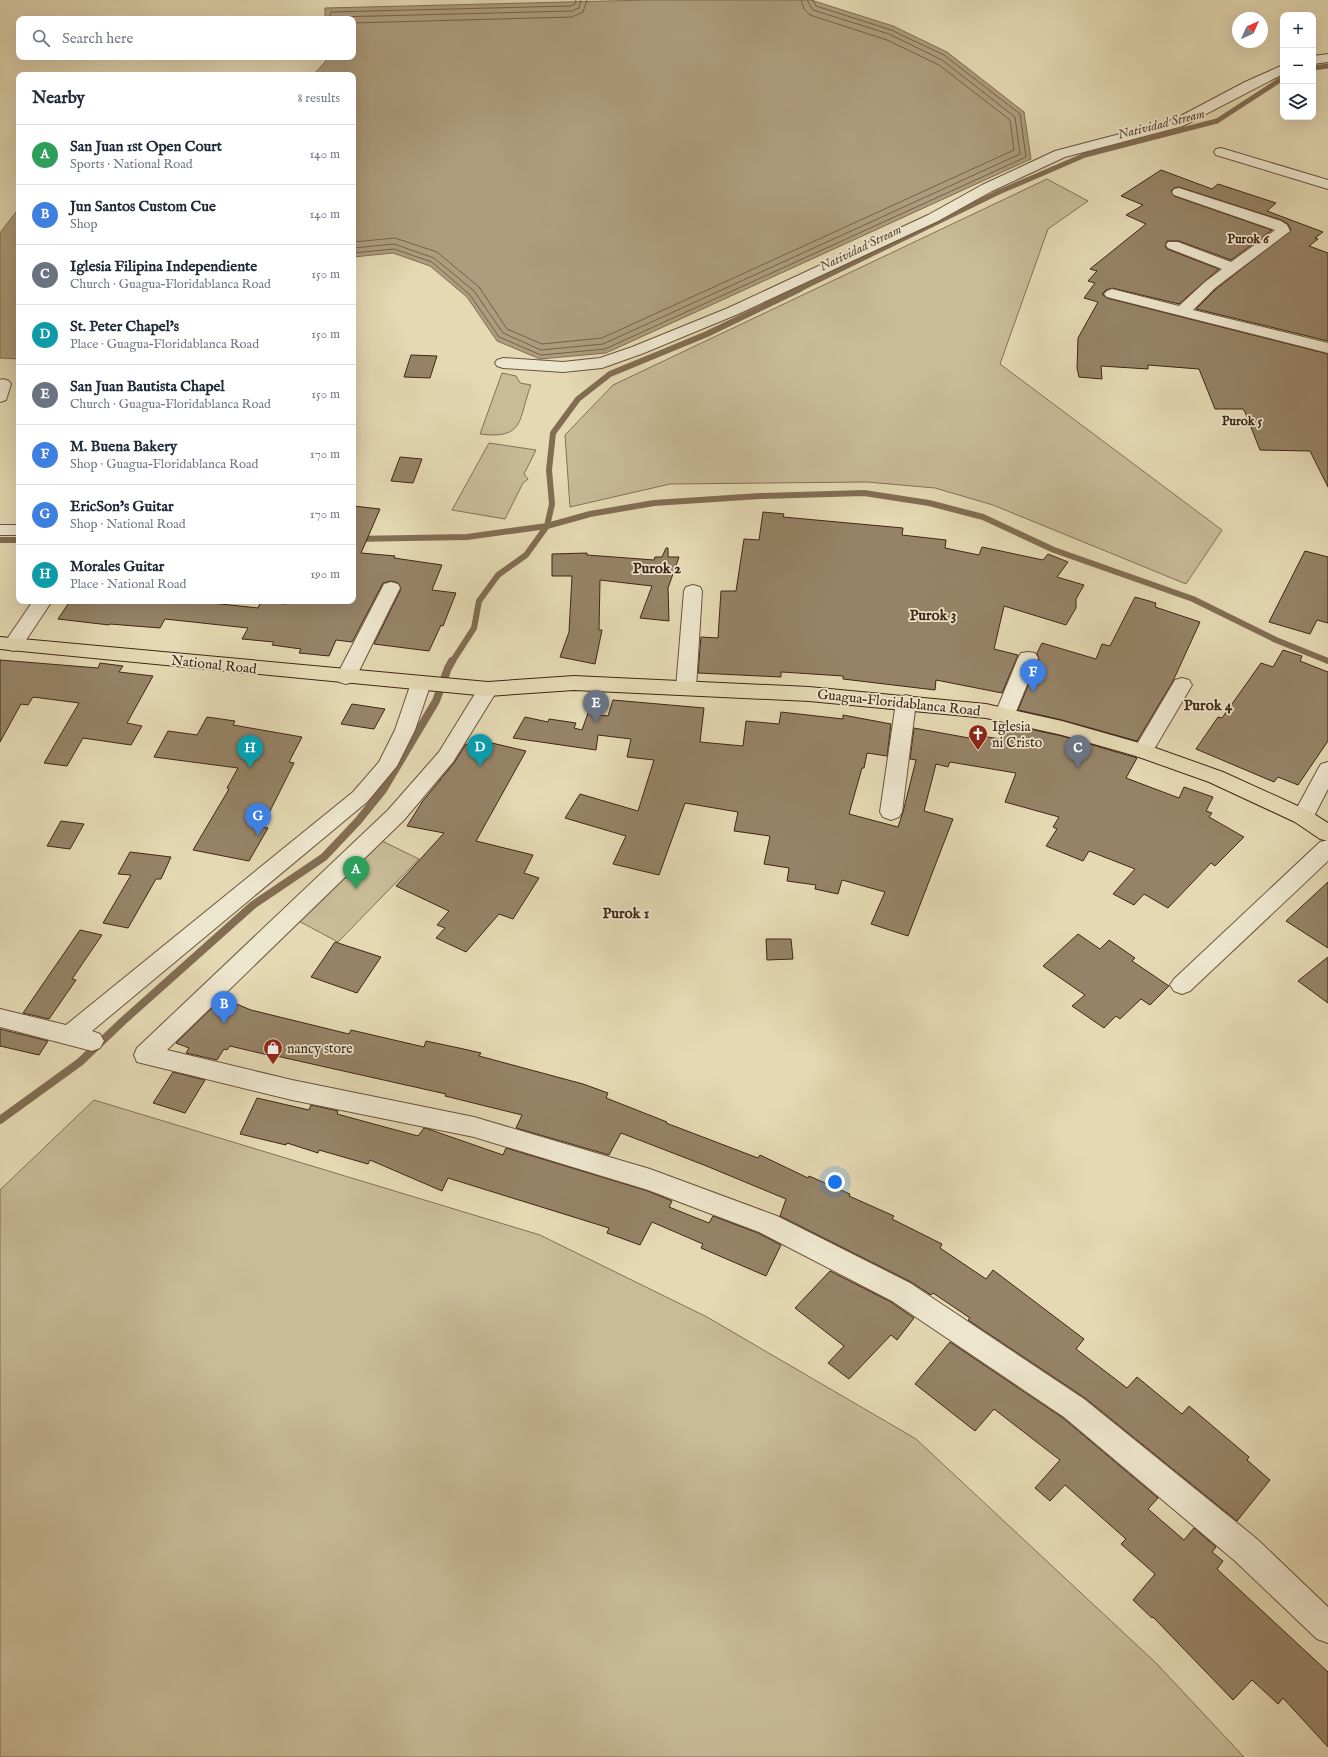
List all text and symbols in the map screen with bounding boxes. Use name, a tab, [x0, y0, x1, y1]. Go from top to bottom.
north arrow	[1232, 12, 1268, 48]
map controls	[1280, 12, 1316, 120]
button: +	[1280, 12, 1316, 48]
search box	[16, 16, 356, 60]
icon: search	[30, 27, 52, 49]
text: Search here	[62, 29, 133, 48]
button: −	[1280, 48, 1316, 84]
button: layers	[1280, 84, 1316, 120]
text: Nearby	[32, 88, 85, 109]
text: 8 results	[297, 90, 340, 107]
water label: Natividad Stream	[1116, 105, 1207, 143]
text: San Juan 1st Open Court	[70, 137, 222, 156]
text: A	[41, 146, 49, 163]
text: 140 m	[310, 146, 340, 163]
text: Sports · National Road	[70, 156, 193, 173]
text: Jun Santos Custom Cue	[70, 197, 216, 216]
text: B	[41, 206, 49, 223]
text: 140 m	[310, 206, 340, 223]
text: Shop	[70, 216, 98, 233]
water label: Natividad Stream	[817, 221, 905, 276]
district label: Purok 6	[1227, 231, 1269, 248]
text: Iglesia Filipina Independiente	[70, 257, 257, 276]
text: C	[40, 266, 50, 283]
text: 150 m	[311, 266, 340, 283]
text: Church · Guagua–Floridablanca Road	[70, 276, 271, 293]
text: St. Peter Chapel's	[70, 317, 179, 336]
text: D	[40, 326, 50, 343]
text: 150 m	[311, 326, 340, 343]
text: Place · Guagua–Floridablanca Road	[70, 336, 259, 353]
text: San Juan Bautista Chapel	[70, 377, 225, 396]
text: E	[40, 386, 50, 403]
text: 150 m	[311, 386, 340, 403]
text: Church · Guagua–Floridablanca Road	[70, 396, 271, 413]
district label: Purok 5	[1222, 413, 1263, 430]
text: M. Buena Bakery	[70, 437, 177, 456]
text: F	[41, 446, 49, 463]
text: 170 m	[310, 446, 340, 463]
text: Shop · Guagua–Floridablanca Road	[70, 456, 258, 473]
text: EricSon's Guitar	[70, 497, 173, 516]
text: G	[40, 506, 50, 523]
text: 170 m	[310, 506, 340, 523]
text: Shop · National Road	[70, 516, 186, 533]
text: Morales Guitar	[70, 557, 164, 576]
district label: Purok 2	[633, 559, 681, 578]
text: H	[39, 566, 51, 583]
text: 190 m	[310, 566, 340, 583]
text: Place · National Road	[70, 576, 186, 593]
district label: Purok 3	[910, 606, 956, 625]
street label: National Road	[170, 652, 258, 678]
pin: F	[1020, 659, 1046, 692]
street label: Guagua–Floridablanca Road	[816, 685, 982, 721]
pin: E	[583, 690, 609, 723]
district label: Purok 4	[1184, 696, 1233, 715]
place label: Iglesia ni Cristo	[992, 718, 1043, 752]
church icon: Iglesia ni Cristo	[967, 723, 989, 751]
pin: D	[467, 734, 493, 767]
pin: H	[237, 735, 263, 768]
pin: C	[1065, 735, 1091, 768]
pin: G	[245, 803, 271, 836]
pin: A	[343, 856, 369, 889]
district label: Purok 1	[603, 904, 650, 923]
pin: B	[211, 991, 237, 1024]
shop icon: nancy store	[262, 1037, 284, 1065]
place label: nancy store	[287, 1040, 353, 1058]
your location	[825, 1172, 845, 1192]

